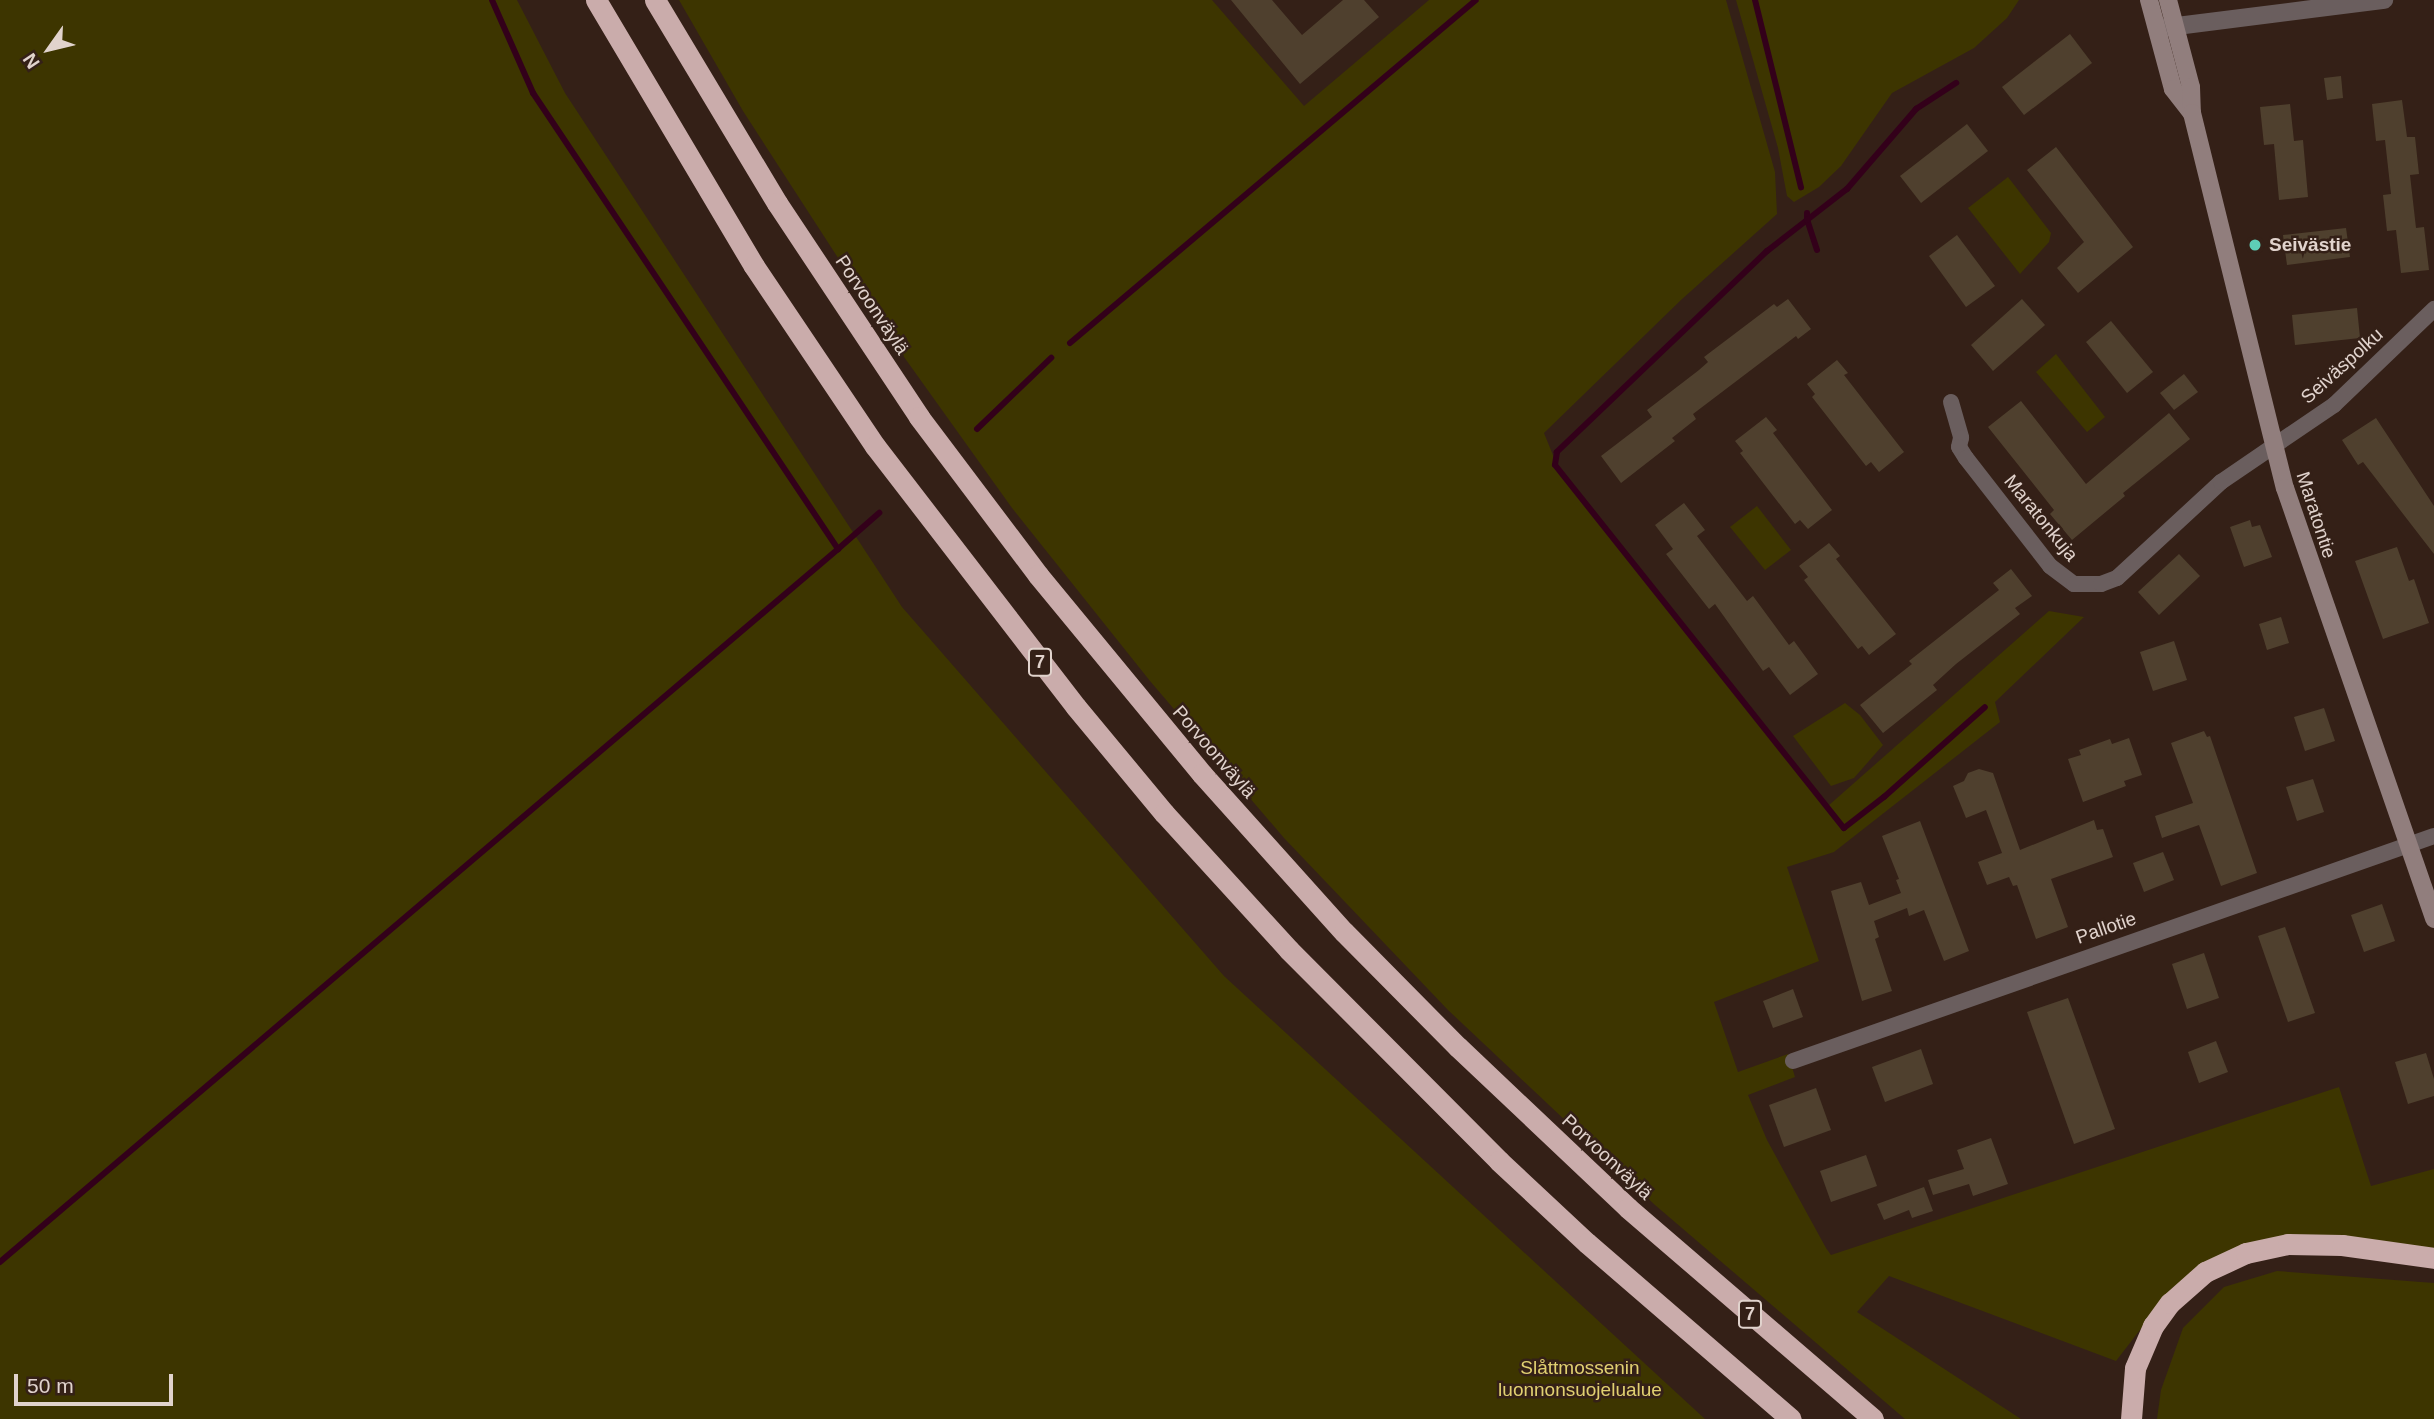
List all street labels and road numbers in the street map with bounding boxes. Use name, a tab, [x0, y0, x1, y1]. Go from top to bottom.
street label: Porvoonväylä	[830, 251, 914, 359]
street label: Seiväspolku	[2296, 323, 2388, 409]
street label: Maratontie	[2291, 469, 2341, 561]
street label: Maratonkuja	[1999, 470, 2083, 566]
road number: 7	[1028, 648, 1052, 676]
street label: Porvoonväylä	[1168, 701, 1260, 803]
street label: Pallotie	[2073, 907, 2139, 949]
street label: Porvoonväylä	[1557, 1109, 1657, 1205]
road number: 7	[1738, 1300, 1762, 1329]

